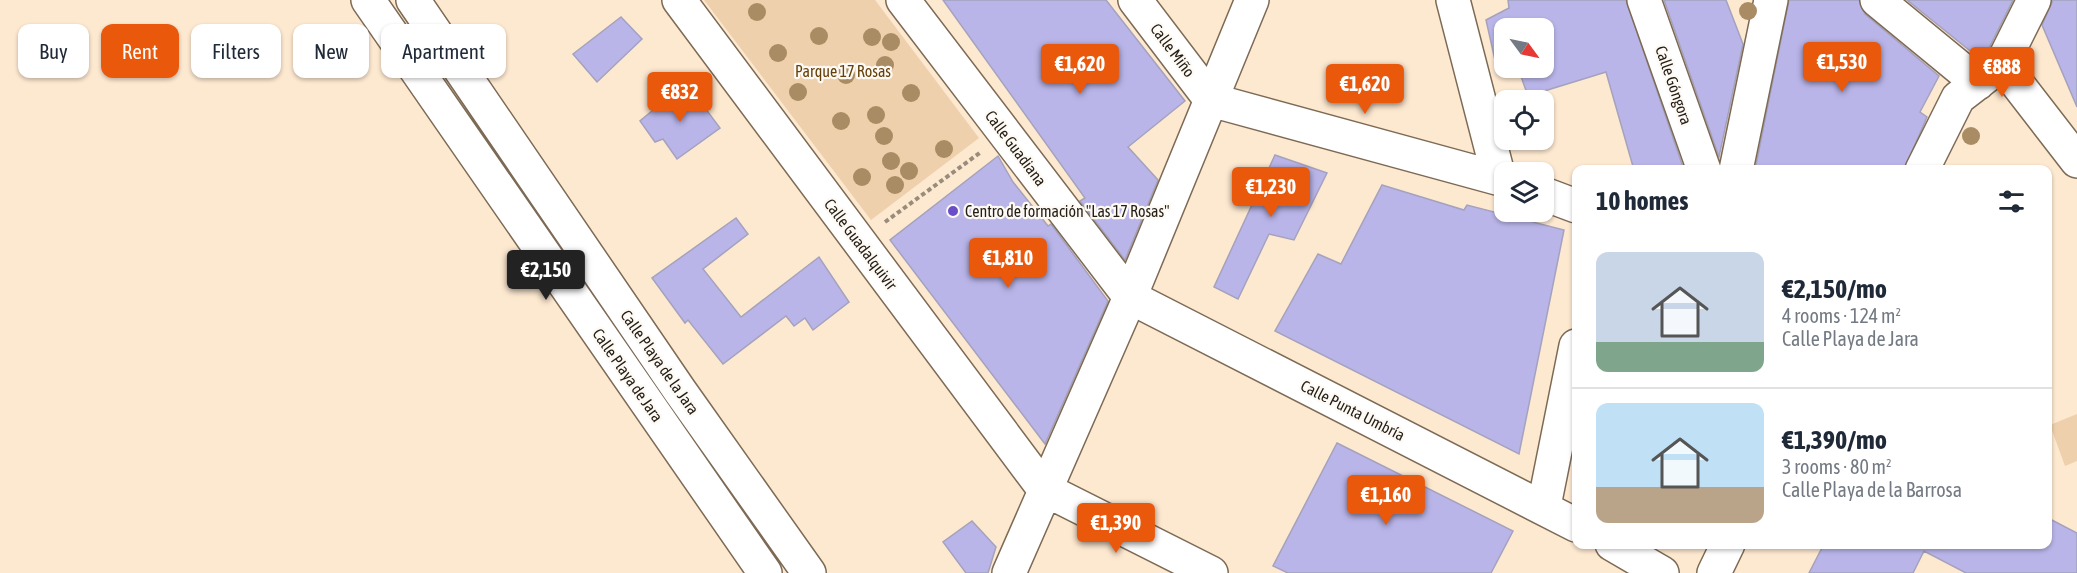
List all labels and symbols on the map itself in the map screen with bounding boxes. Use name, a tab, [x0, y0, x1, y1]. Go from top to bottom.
north arrow	[1494, 18, 1554, 78]
street label: Calle Miño	[1147, 20, 1199, 80]
pin: €1,530	[1793, 42, 1891, 93]
street label: Calle Góngora	[1651, 43, 1696, 127]
pin: €1,620	[1031, 44, 1129, 95]
pin: €888	[1966, 47, 2038, 98]
park label: Parque 17 Rosas	[795, 62, 891, 81]
pin: €1,620	[1316, 64, 1414, 115]
pin: €832	[644, 72, 716, 123]
street label: Calle Guadiana	[982, 107, 1050, 189]
pin: €1,230	[1222, 167, 1320, 218]
street label: Calle Guadalquivir	[820, 195, 901, 294]
place label: Centro de formación "Las 17 Rosas"	[965, 202, 1169, 220]
marker: Centro de formación "Las 17 Rosas"	[946, 204, 960, 218]
pin: €1,810	[959, 238, 1057, 289]
pin: €2,150	[497, 250, 595, 301]
street label: Calle Playa de la Jara	[616, 306, 703, 418]
street label: Calle Playa de Jara	[588, 325, 667, 426]
street label: Calle Punta Umbría	[1298, 376, 1408, 444]
pin: €1,160	[1337, 475, 1435, 526]
pin: €1,390	[1067, 503, 1165, 554]

